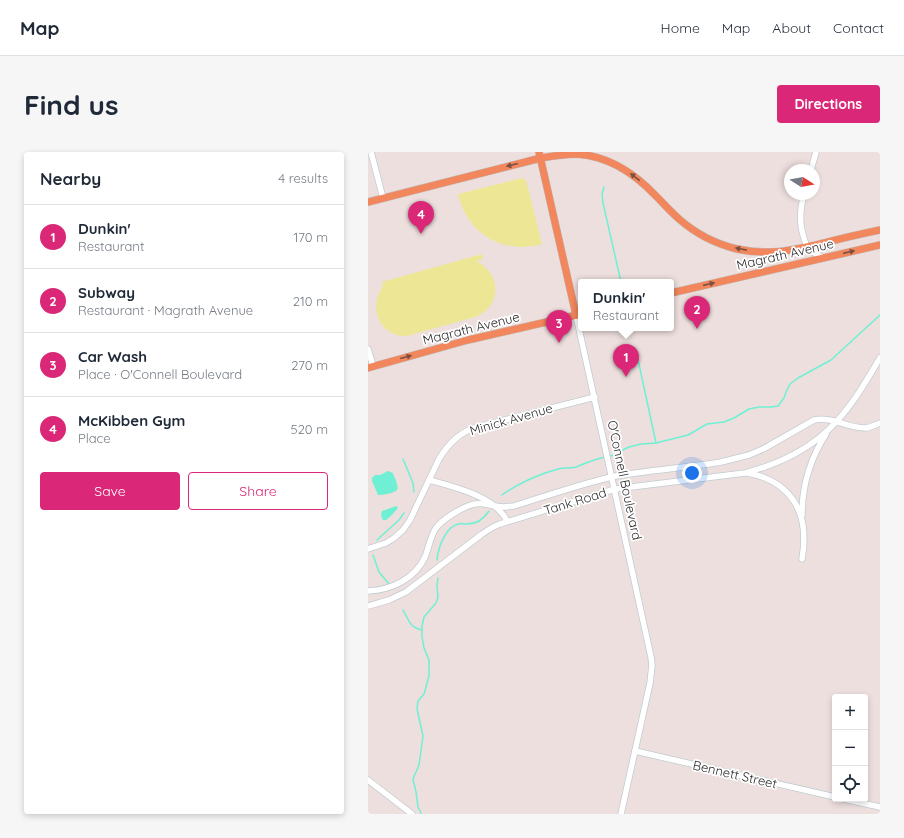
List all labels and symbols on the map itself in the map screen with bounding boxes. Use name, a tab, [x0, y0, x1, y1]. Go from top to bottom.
one-way arrow	[505, 163, 518, 169]
north arrow	[784, 164, 820, 200]
one-way arrow	[630, 173, 641, 181]
pin: 4	[408, 201, 434, 234]
street label: Magrath Avenue	[735, 235, 835, 273]
one-way arrow	[735, 246, 747, 252]
one-way arrow	[843, 248, 856, 254]
one-way arrow	[703, 281, 715, 287]
pin: 2	[684, 296, 710, 329]
street label: Magrath Avenue	[421, 308, 521, 348]
pin: 3	[546, 310, 572, 343]
pin: 1	[613, 344, 639, 377]
one-way arrow	[400, 354, 412, 360]
street label: Minick Avenue	[468, 400, 554, 438]
street label: O'Connell Boulevard	[605, 419, 645, 541]
your location	[682, 463, 702, 483]
street label: Tank Road	[542, 484, 608, 518]
street label: Bennett Street	[691, 757, 779, 791]

